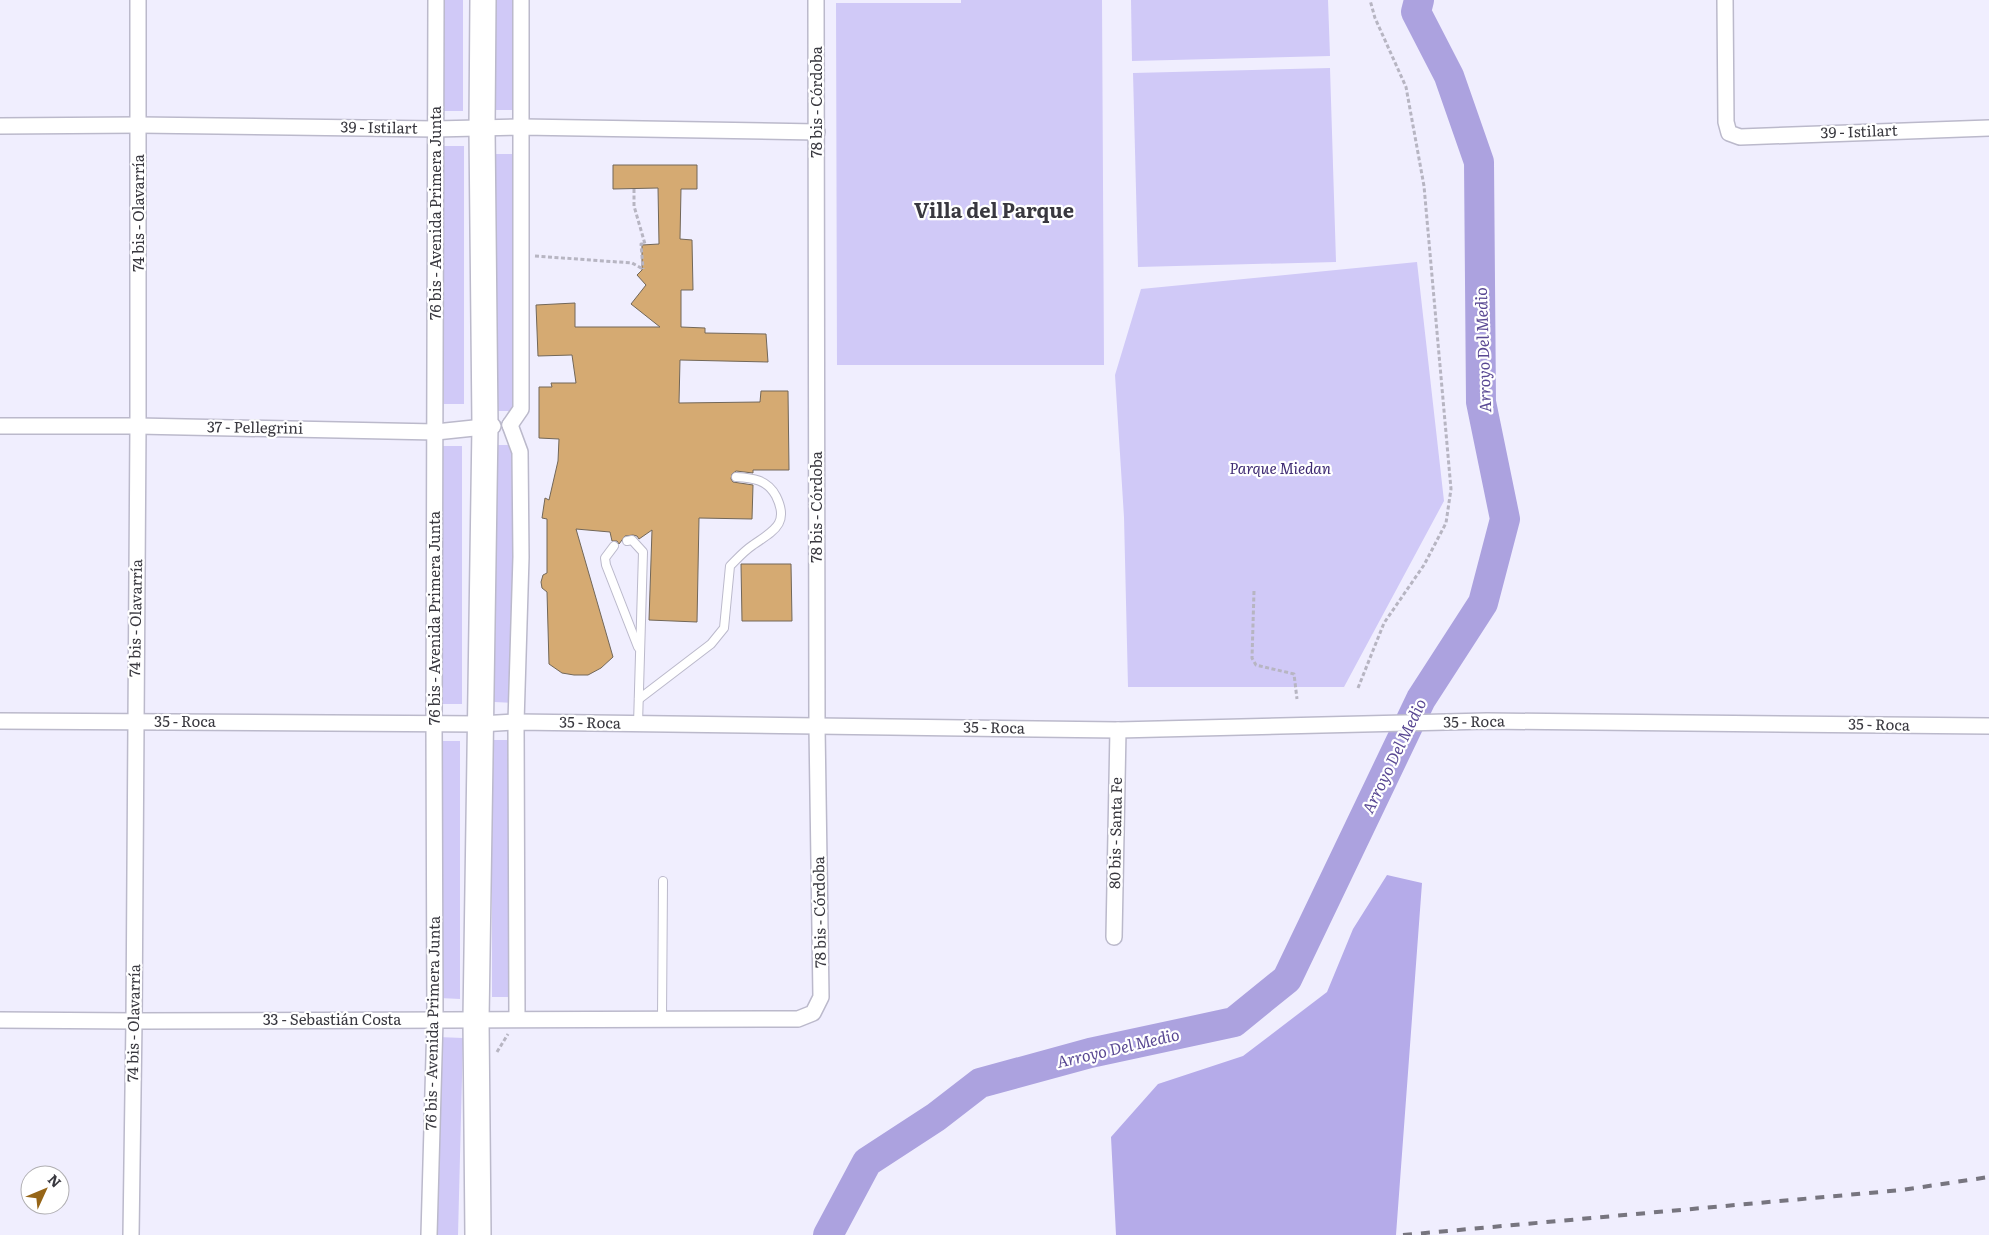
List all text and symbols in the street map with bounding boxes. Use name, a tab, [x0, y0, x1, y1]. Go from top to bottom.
street label: 78 bis - Córdoba	[804, 45, 827, 158]
street label: 76 bis - Avenida Primera Junta	[423, 105, 446, 320]
street label: 39 - Istilart	[340, 114, 418, 139]
street label: 39 - Istilart	[1820, 118, 1898, 143]
street label: 74 bis - Olavarría	[126, 153, 149, 272]
district label: Villa del Parque	[914, 194, 1074, 224]
water label: Arroyo Del Medio	[1468, 287, 1496, 413]
street label: 37 - Pellegrini	[207, 414, 303, 439]
street label: 78 bis - Córdoba	[804, 450, 827, 563]
park label: Parque Miedan	[1229, 456, 1331, 479]
street label: 76 bis - Avenida Primera Junta	[422, 510, 445, 725]
street label: 74 bis - Olavarría	[122, 558, 147, 677]
water label: Arroyo Del Medio	[1355, 694, 1431, 817]
street label: 35 - Roca	[1443, 708, 1506, 733]
street label: 35 - Roca	[154, 709, 217, 732]
street label: 35 - Roca	[559, 709, 622, 734]
street label: 35 - Roca	[1848, 711, 1911, 736]
street label: 35 - Roca	[963, 714, 1026, 739]
street label: 80 bis - Santa Fe	[1102, 777, 1127, 889]
street label: 78 bis - Córdoba	[806, 855, 831, 968]
street label: 76 bis - Avenida Primera Junta	[418, 915, 445, 1130]
street label: 74 bis - Olavarría	[120, 963, 145, 1082]
street label: 33 - Sebastián Costa	[263, 1007, 402, 1030]
water label: Arroyo Del Medio	[1054, 1021, 1182, 1073]
north arrow	[20, 1165, 70, 1215]
text: N	[44, 1169, 67, 1192]

